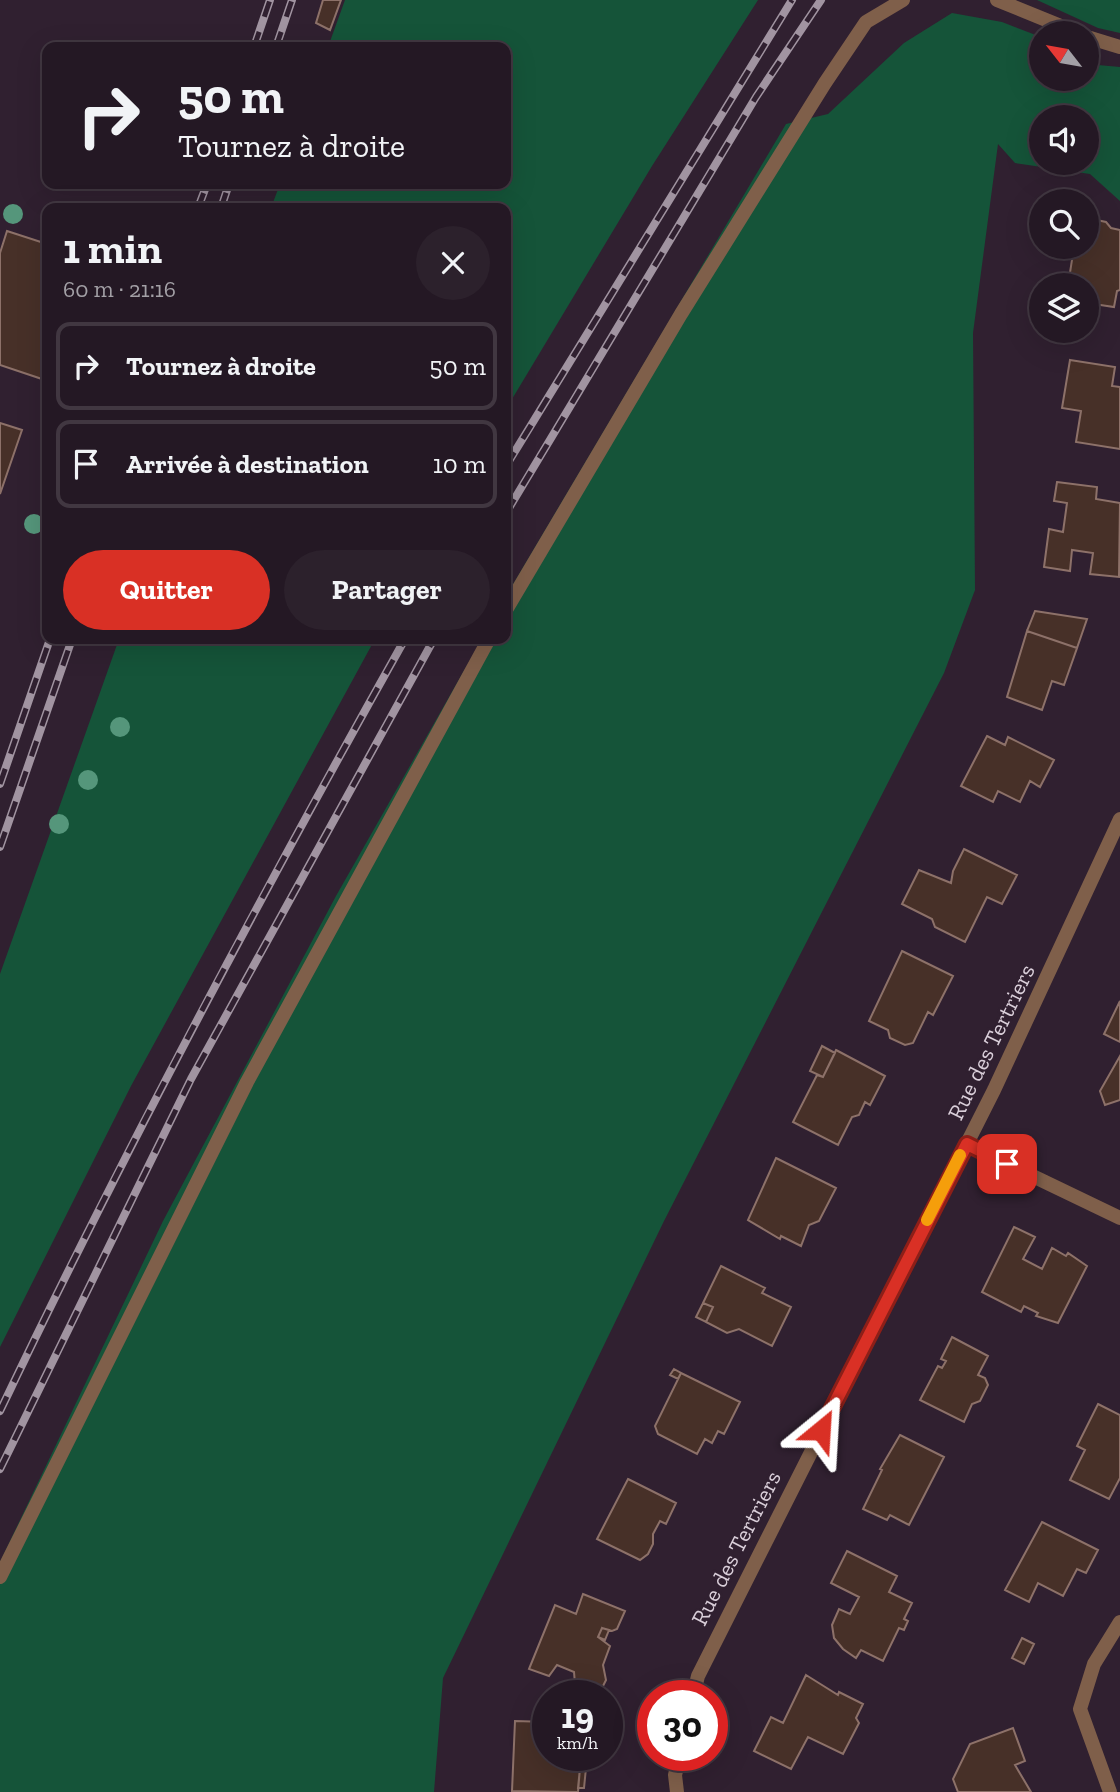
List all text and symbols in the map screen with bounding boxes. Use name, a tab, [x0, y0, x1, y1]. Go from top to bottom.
north arrow	[1029, 21, 1099, 91]
map controls	[1029, 21, 1099, 343]
text: 50 m	[178, 67, 284, 126]
icon: right	[63, 70, 154, 161]
button: sound	[1029, 105, 1099, 175]
text: Tournez à droite	[178, 127, 405, 165]
button: search	[1029, 189, 1099, 259]
text: 1 min	[63, 223, 162, 274]
button: close	[416, 226, 490, 300]
button: layers	[1029, 273, 1099, 343]
text: 60 m · 21:16	[63, 275, 176, 303]
icon: right	[67, 347, 105, 385]
text: Tournez à droite	[126, 350, 316, 382]
text: 50 m	[429, 350, 486, 382]
icon: arrive	[67, 445, 105, 483]
text: Arrivée à destination	[126, 448, 369, 480]
text: 10 m	[433, 448, 486, 480]
button: Quitter	[63, 550, 270, 630]
button: Partager	[284, 550, 490, 630]
street label: Rue des Tertriers	[941, 960, 1041, 1124]
pin	[977, 1134, 1037, 1194]
icon: arrive	[988, 1145, 1026, 1183]
position arrow	[784, 1393, 858, 1467]
street label: Rue des Tertriers	[685, 1466, 787, 1630]
speed limit sign: 30	[637, 1680, 728, 1771]
text: 19	[561, 1695, 594, 1737]
text: km/h	[557, 1732, 598, 1754]

